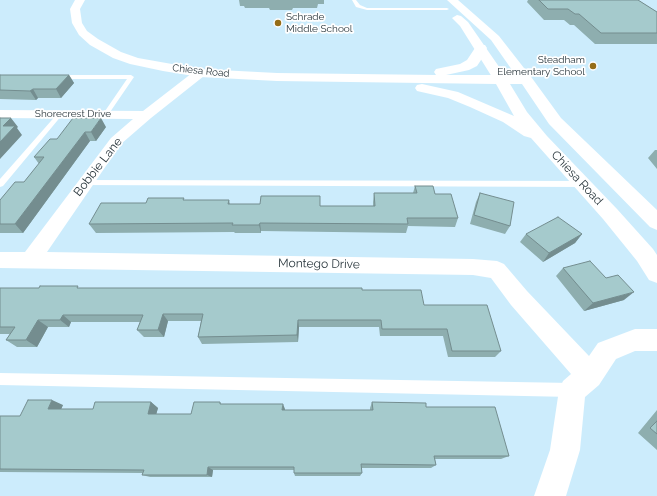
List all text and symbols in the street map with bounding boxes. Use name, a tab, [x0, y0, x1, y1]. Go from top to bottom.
place label: Schrade Middle School	[286, 11, 353, 34]
marker: Schrade Middle School	[273, 18, 283, 28]
place label: Steadham Elementary School	[497, 54, 585, 78]
marker: Steadham Elementary School	[588, 61, 598, 71]
street label: Chiesa Road	[172, 62, 230, 80]
street label: Shorecrest Drive	[35, 108, 111, 120]
street label: Bobbie Lane	[71, 135, 125, 199]
street label: Chiesa Road	[548, 148, 606, 208]
street label: Montego Drive	[278, 256, 360, 272]

